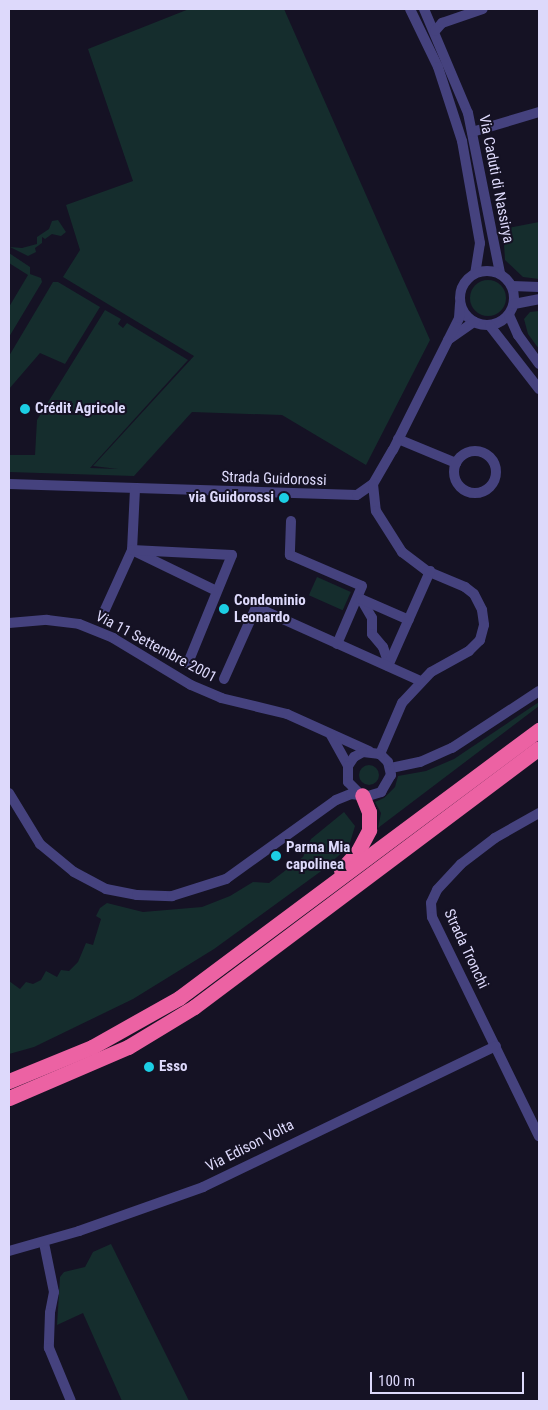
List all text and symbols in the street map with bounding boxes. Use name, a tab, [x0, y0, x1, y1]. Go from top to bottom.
street label: Via Caduti di Nassirya	[475, 113, 517, 245]
place label: Crédit Agricole	[35, 400, 125, 418]
marker: Crédit Agricole	[19, 403, 31, 415]
street label: Strada Guidorossi	[221, 468, 327, 490]
place label: via Guidorossi	[189, 489, 274, 507]
marker: via Guidorossi	[278, 492, 290, 504]
place label: Condominio Leonardo	[234, 591, 306, 626]
marker: Condominio Leonardo	[218, 603, 230, 615]
street label: Via 11 Settembre 2001	[92, 607, 220, 687]
place label: Parma Mia capolinea	[286, 838, 350, 873]
marker: Parma Mia capolinea	[270, 850, 282, 862]
street label: Strada Tronchi	[440, 906, 492, 992]
place label: Esso	[159, 1058, 187, 1076]
marker: Esso	[143, 1061, 155, 1073]
street label: Via Edison Volta	[203, 1116, 297, 1176]
scale bar	[373, 1362, 527, 1394]
text: 100 m	[378, 1372, 415, 1390]

